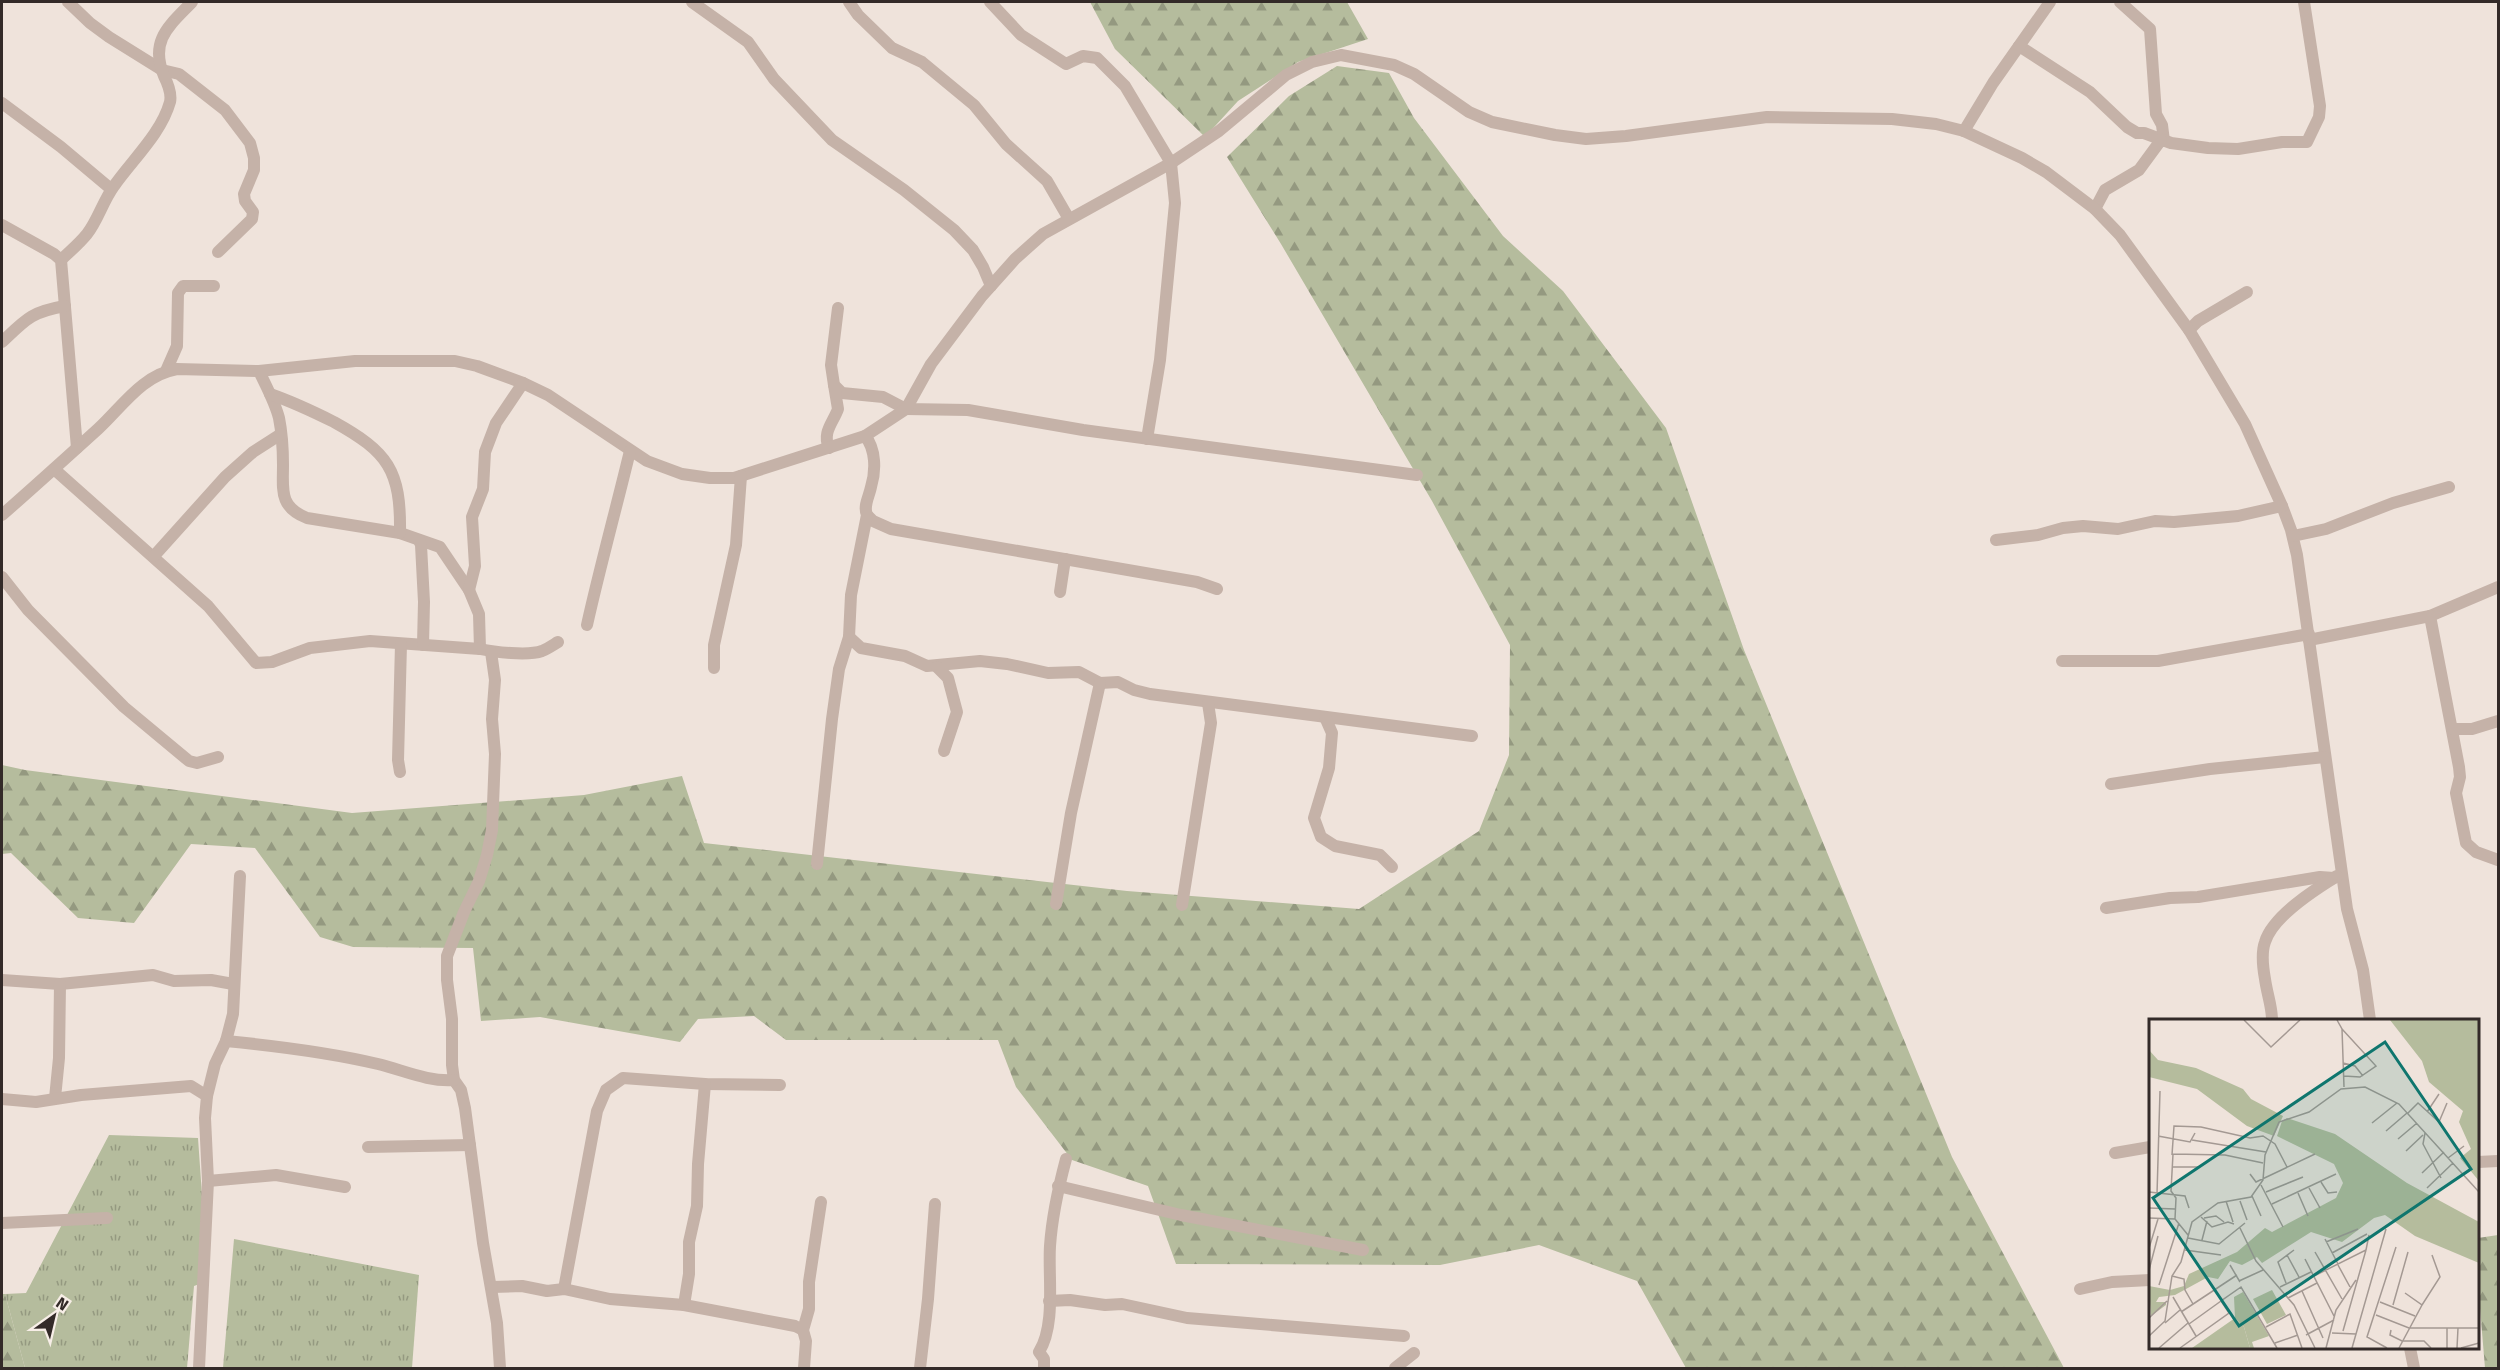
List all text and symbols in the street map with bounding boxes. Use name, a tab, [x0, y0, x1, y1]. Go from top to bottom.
inset map	[2149, 1019, 2479, 1349]
north arrow	[24, 1286, 84, 1346]
text: N	[52, 1293, 72, 1315]

